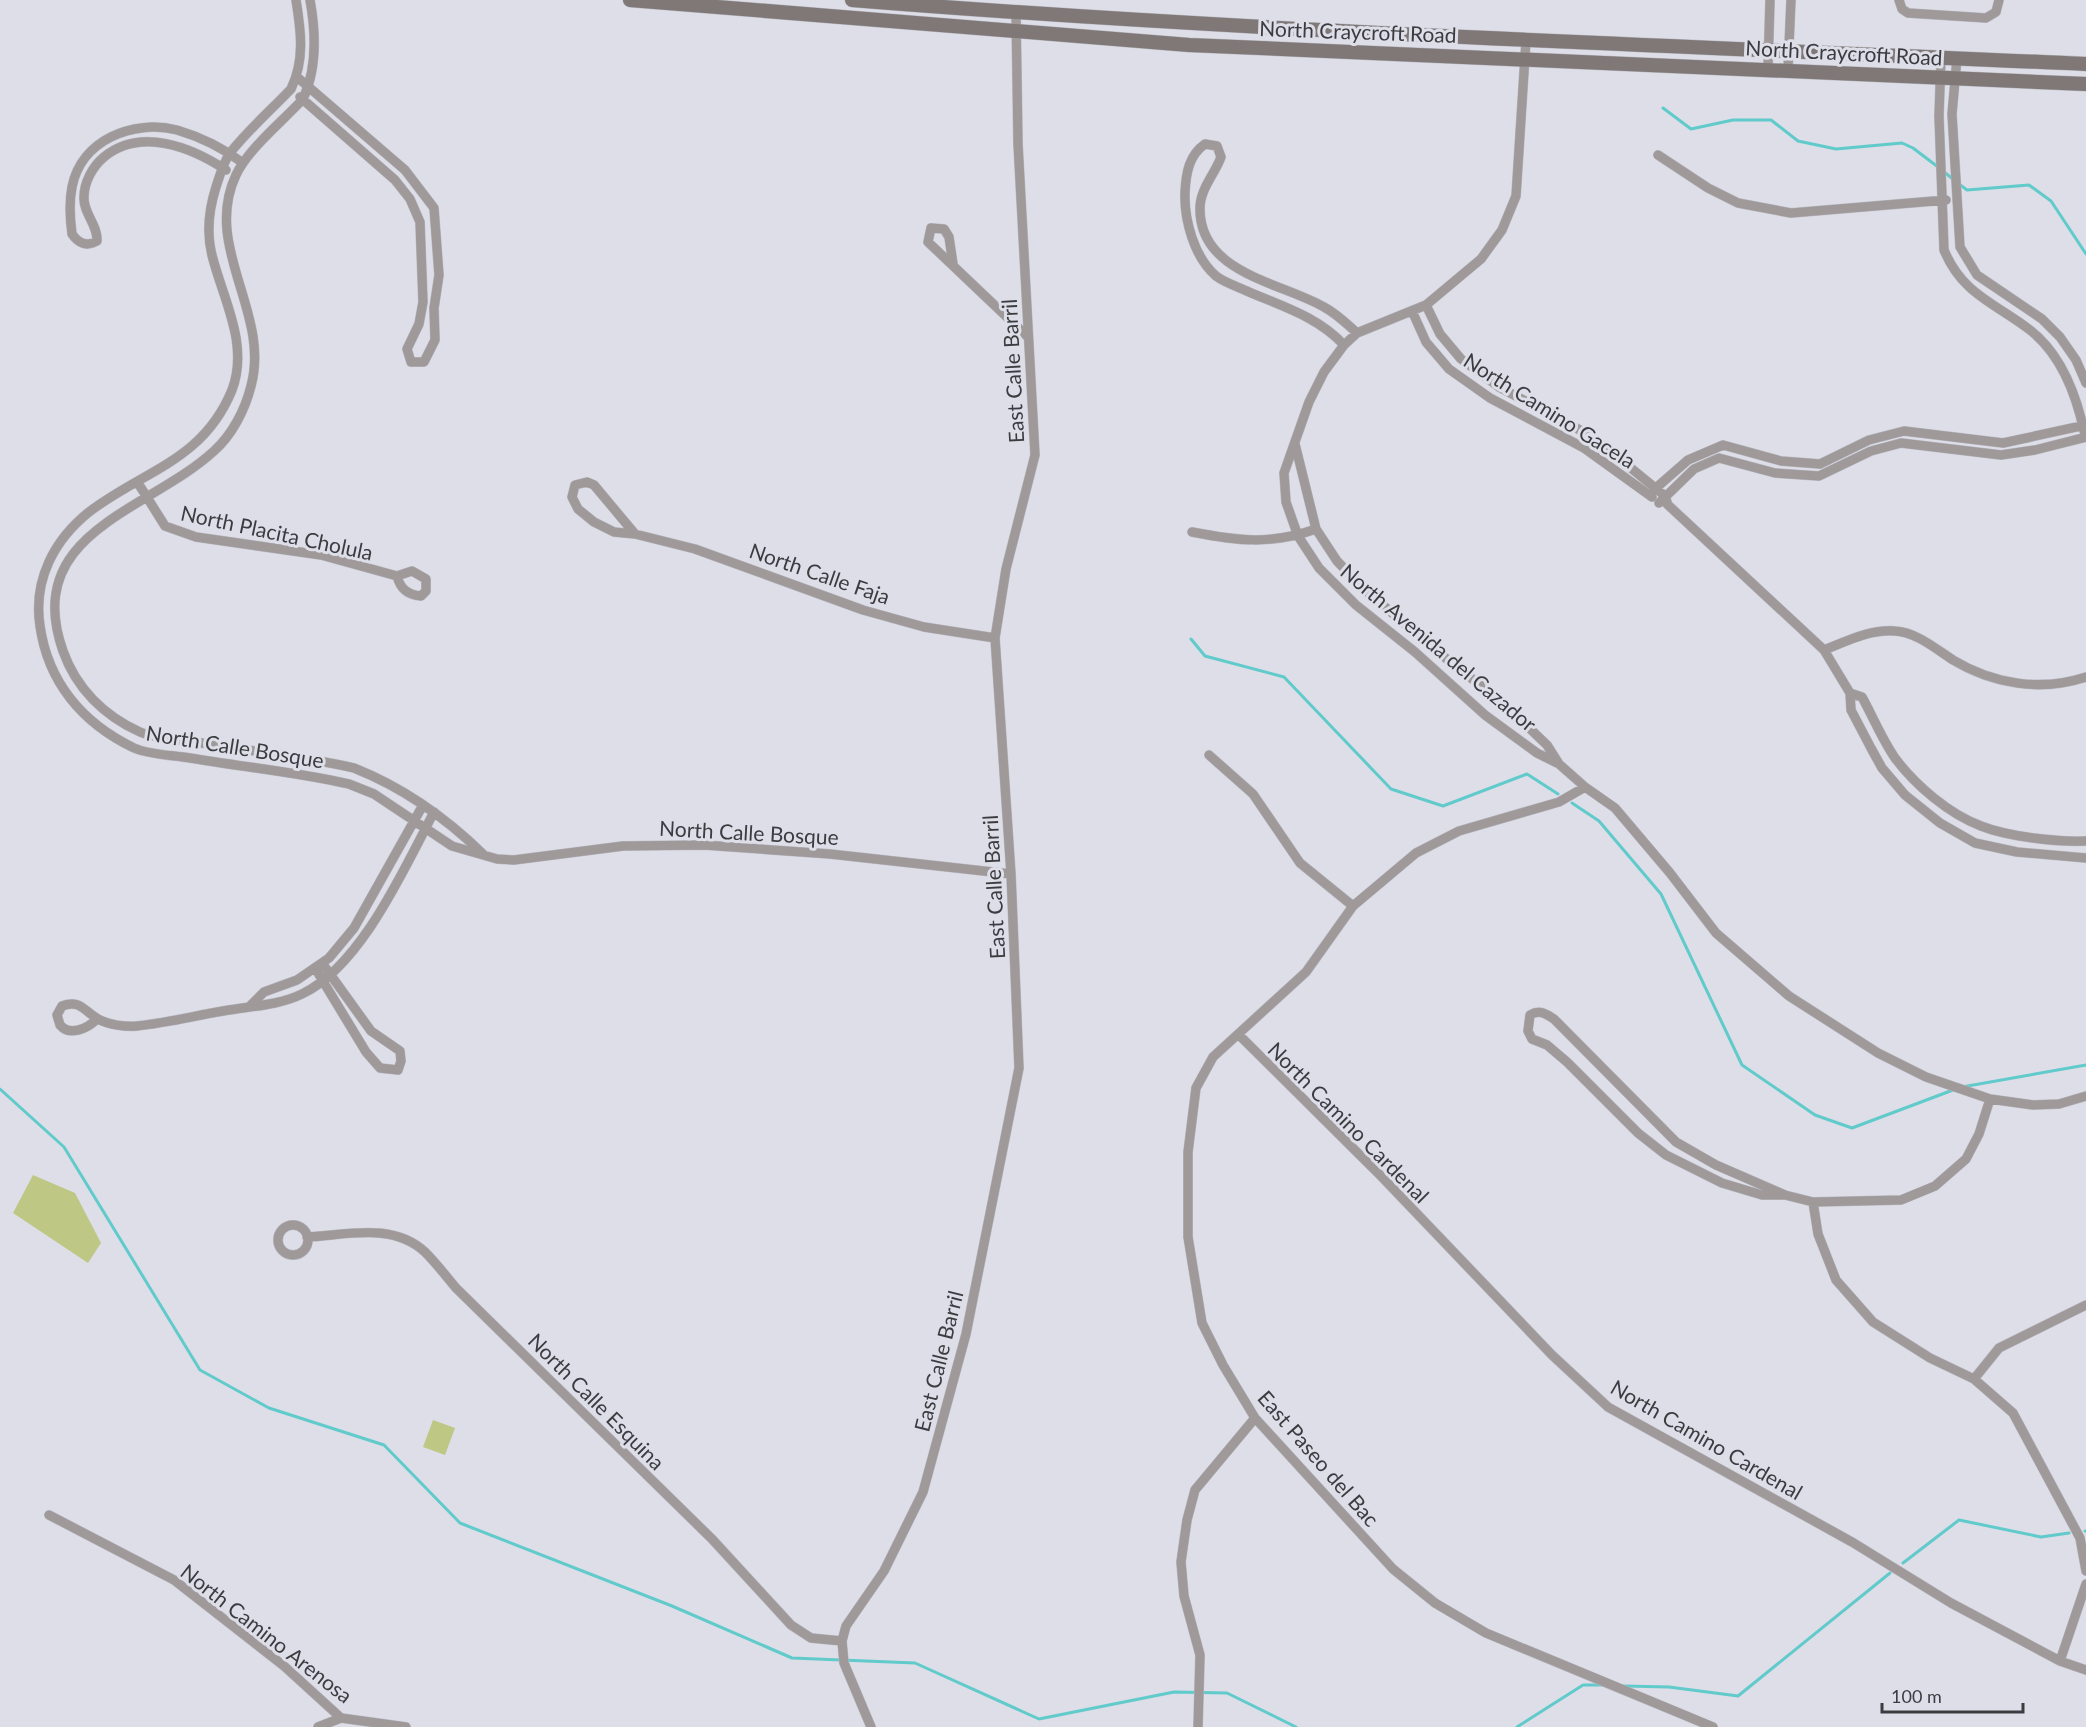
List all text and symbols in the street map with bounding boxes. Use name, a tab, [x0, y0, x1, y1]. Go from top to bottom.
street label: North Craycroft Road	[1259, 15, 1457, 47]
street label: North Craycroft Road	[1745, 34, 1943, 70]
street label: East Calle Barril	[996, 298, 1028, 444]
street label: North Camino Gacela	[1460, 347, 1640, 473]
street label: North Placita Cholula	[179, 499, 375, 565]
street label: North Calle Faja	[746, 537, 894, 609]
street label: North Avenida del Cazador	[1336, 558, 1542, 736]
street label: North Calle Bosque	[144, 720, 326, 772]
street label: East Calle Barril	[977, 814, 1009, 960]
street label: North Calle Bosque	[659, 815, 839, 849]
street label: North Camino Cardenal	[1263, 1036, 1435, 1208]
street label: East Calle Barril	[908, 1288, 968, 1434]
street label: North Calle Esquina	[524, 1328, 670, 1474]
street label: North Camino Cardenal	[1607, 1374, 1807, 1504]
street label: East Paseo del Bac	[1253, 1385, 1385, 1531]
street label: North Camino Arenosa	[176, 1558, 358, 1708]
scale bar	[1882, 1676, 2023, 1714]
text: 100 m	[1891, 1685, 1942, 1707]

